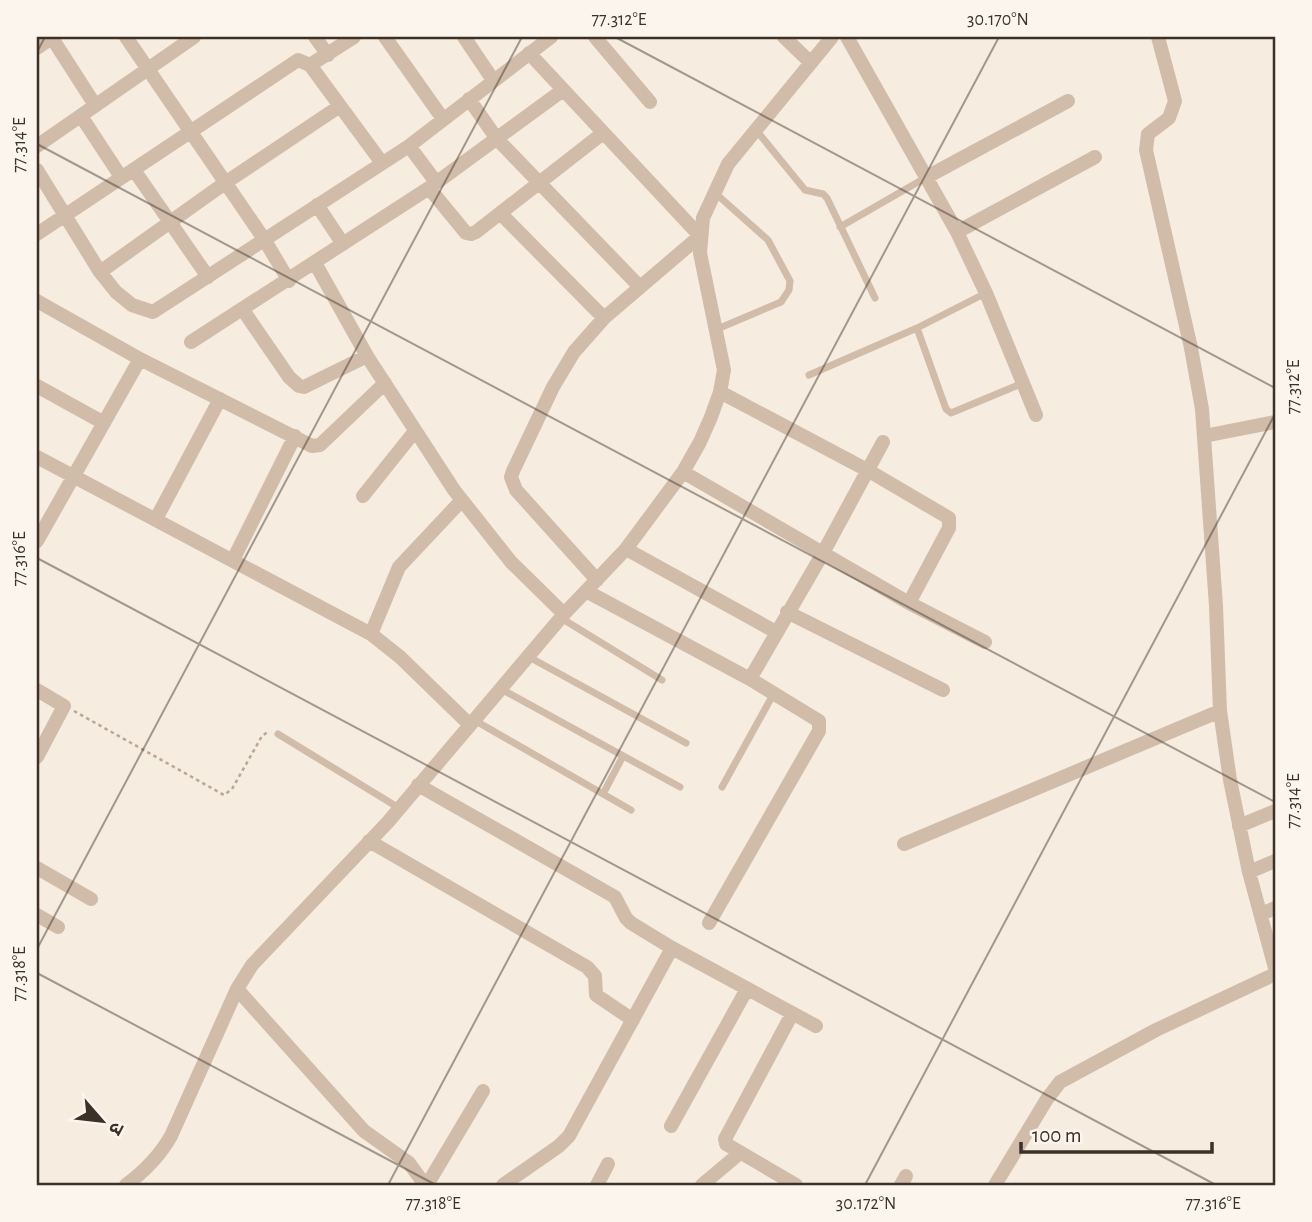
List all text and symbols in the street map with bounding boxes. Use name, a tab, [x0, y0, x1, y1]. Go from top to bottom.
text: 77.312°E	[592, 11, 647, 29]
text: 30.170°N	[967, 11, 1029, 29]
text: 77.314°E	[11, 117, 29, 173]
text: 77.312°E	[1285, 359, 1303, 414]
text: 77.316°E	[11, 531, 29, 587]
text: 77.314°E	[1285, 773, 1303, 829]
text: 77.318°E	[11, 946, 29, 1002]
north arrow	[66, 1086, 136, 1156]
scale bar	[1021, 1110, 1212, 1154]
text: उ	[104, 1119, 127, 1138]
text: 100 m	[1032, 1125, 1082, 1146]
text: 77.318°E	[405, 1195, 461, 1213]
text: 30.172°N	[836, 1195, 896, 1213]
text: 77.316°E	[1185, 1195, 1241, 1213]

